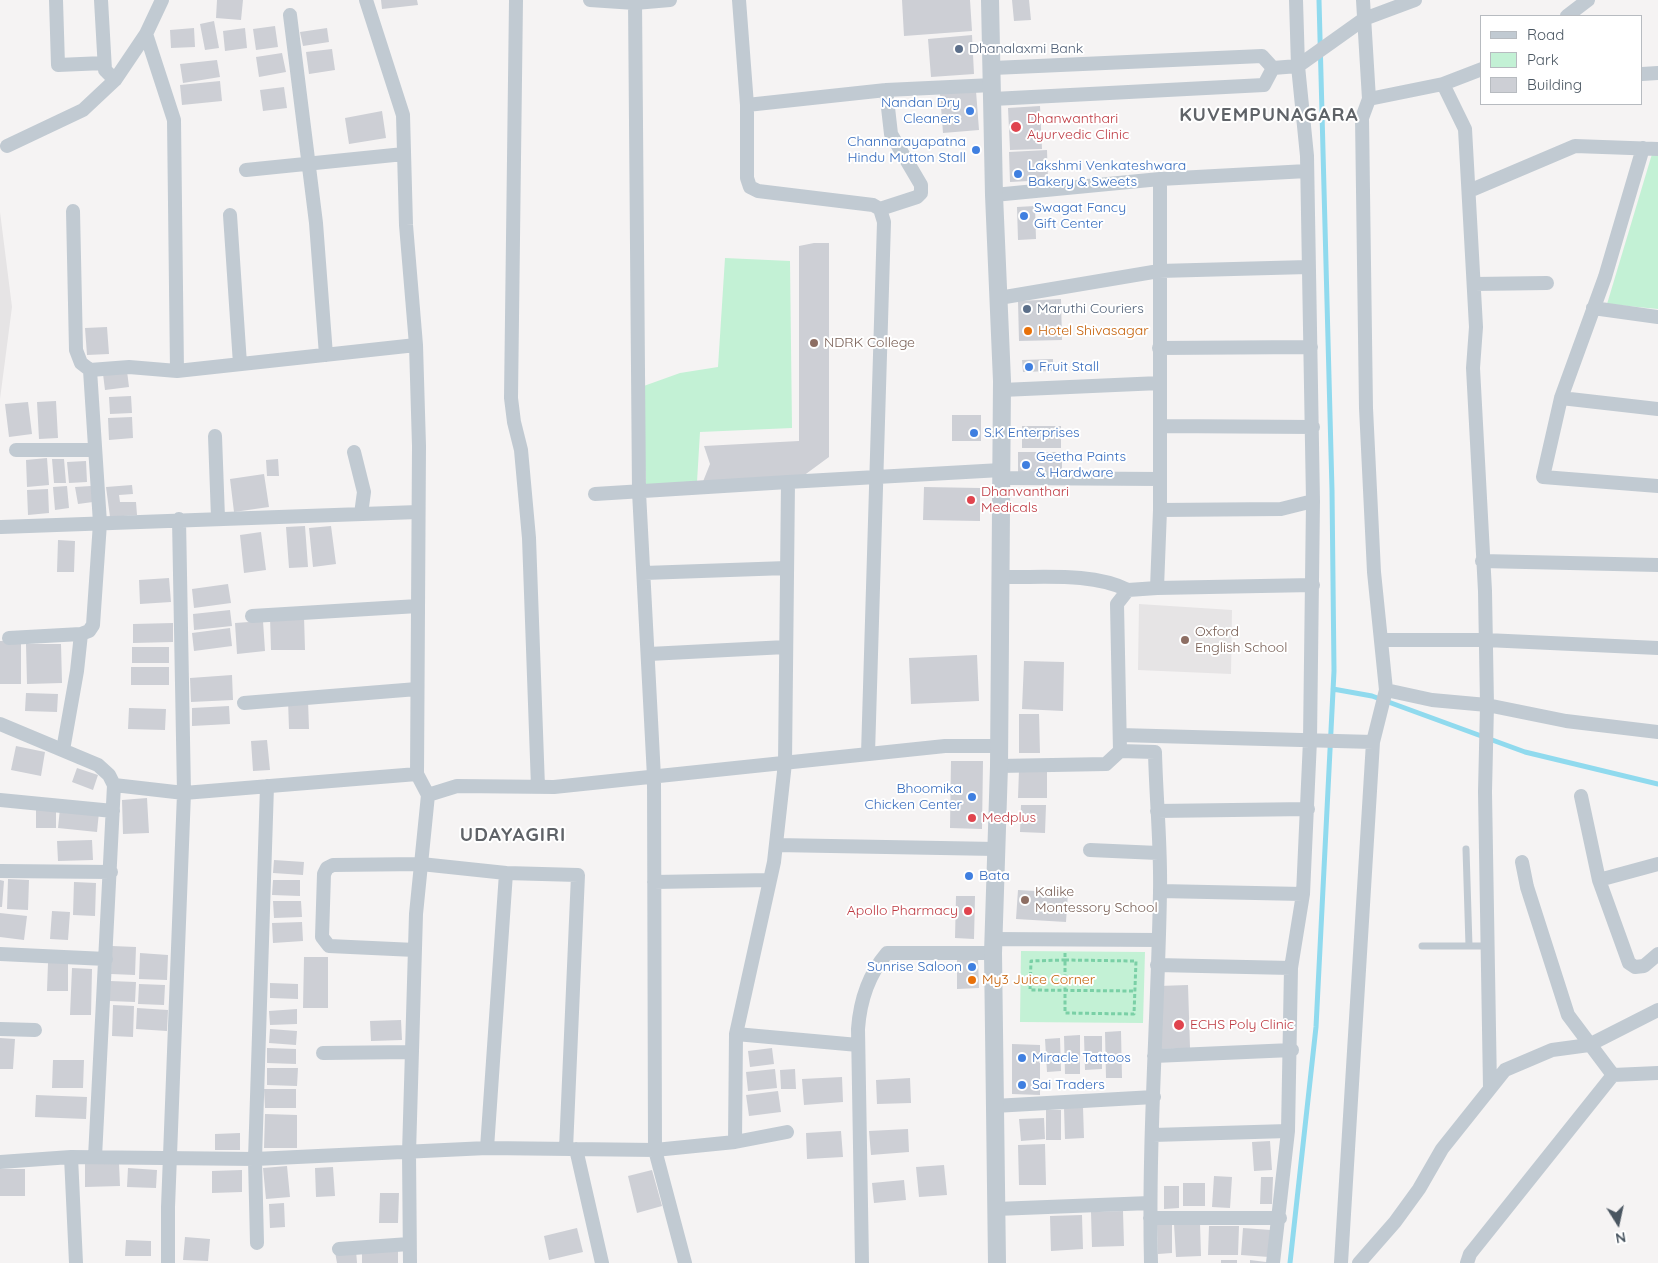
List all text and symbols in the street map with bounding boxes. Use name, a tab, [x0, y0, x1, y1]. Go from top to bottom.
legend	[1480, 15, 1643, 105]
text: Road	[1527, 25, 1564, 44]
place label: Dhanalaxmi Bank	[969, 41, 1083, 57]
marker: Dhanalaxmi Bank	[953, 43, 965, 55]
text: Park	[1527, 50, 1559, 69]
text: Building	[1527, 75, 1582, 94]
place label: Nandan Dry Cleaners	[881, 95, 960, 128]
district label: KUVEMPUNAGARA	[1178, 104, 1360, 126]
marker: Nandan Dry Cleaners	[964, 105, 976, 117]
place label: Dhanwanthari Ayurvedic Clinic	[1027, 111, 1129, 144]
marker: Dhanwanthari Ayurvedic Clinic	[1009, 120, 1023, 134]
place label: Channarayapatna Hindu Mutton Stall	[847, 134, 966, 166]
marker: Channarayapatna Hindu Mutton Stall	[970, 144, 982, 156]
place label: Lakshmi Venkateshwara Bakery & Sweets	[1028, 158, 1186, 190]
marker: Lakshmi Venkateshwara Bakery & Sweets	[1012, 168, 1024, 180]
place label: Swagat Fancy Gift Center	[1034, 200, 1126, 232]
marker: Swagat Fancy Gift Center	[1018, 210, 1030, 222]
place label: Maruthi Couriers	[1037, 301, 1144, 317]
marker: Maruthi Couriers	[1021, 303, 1033, 315]
place label: Hotel Shivasagar	[1038, 323, 1149, 339]
marker: Hotel Shivasagar	[1022, 325, 1034, 337]
place label: NDRK College	[824, 335, 915, 351]
marker: NDRK College	[808, 337, 820, 349]
place label: Fruit Stall	[1039, 359, 1099, 375]
marker: Fruit Stall	[1023, 361, 1035, 373]
place label: S.K Enterprises	[984, 425, 1080, 441]
marker: S.K Enterprises	[968, 427, 980, 439]
place label: Geetha Paints & Hardware	[1036, 449, 1126, 482]
marker: Geetha Paints & Hardware	[1020, 459, 1032, 471]
place label: Dhanvanthari Medicals	[981, 484, 1069, 516]
marker: Dhanvanthari Medicals	[965, 494, 977, 506]
place label: Oxford English School	[1195, 624, 1288, 656]
marker: Oxford English School	[1179, 634, 1191, 646]
place label: Bhoomika Chicken Center	[865, 781, 962, 814]
marker: Bhoomika Chicken Center	[966, 791, 978, 803]
place label: Medplus	[982, 810, 1036, 826]
marker: Medplus	[966, 812, 978, 824]
district label: UDAYAGIRI	[459, 824, 567, 846]
place label: Bata	[979, 868, 1010, 884]
marker: Bata	[963, 870, 975, 882]
place label: Kalike Montessory School	[1035, 884, 1158, 916]
marker: Kalike Montessory School	[1019, 894, 1031, 906]
place label: Apollo Pharmacy	[847, 903, 958, 919]
marker: Apollo Pharmacy	[962, 905, 974, 917]
place label: Sunrise Saloon	[867, 959, 962, 975]
marker: Sunrise Saloon	[966, 961, 978, 973]
place label: My3 Juice Corner	[982, 972, 1095, 988]
marker: My3 Juice Corner	[966, 974, 978, 986]
place label: ECHS Poly Clinic	[1190, 1017, 1294, 1033]
marker: ECHS Poly Clinic	[1172, 1018, 1186, 1032]
place label: Miracle Tattoos	[1032, 1050, 1131, 1066]
marker: Miracle Tattoos	[1016, 1052, 1028, 1064]
place label: Sai Traders	[1032, 1077, 1105, 1093]
marker: Sai Traders	[1016, 1079, 1028, 1091]
north arrow	[1593, 1198, 1643, 1248]
text: N	[1614, 1228, 1627, 1248]

